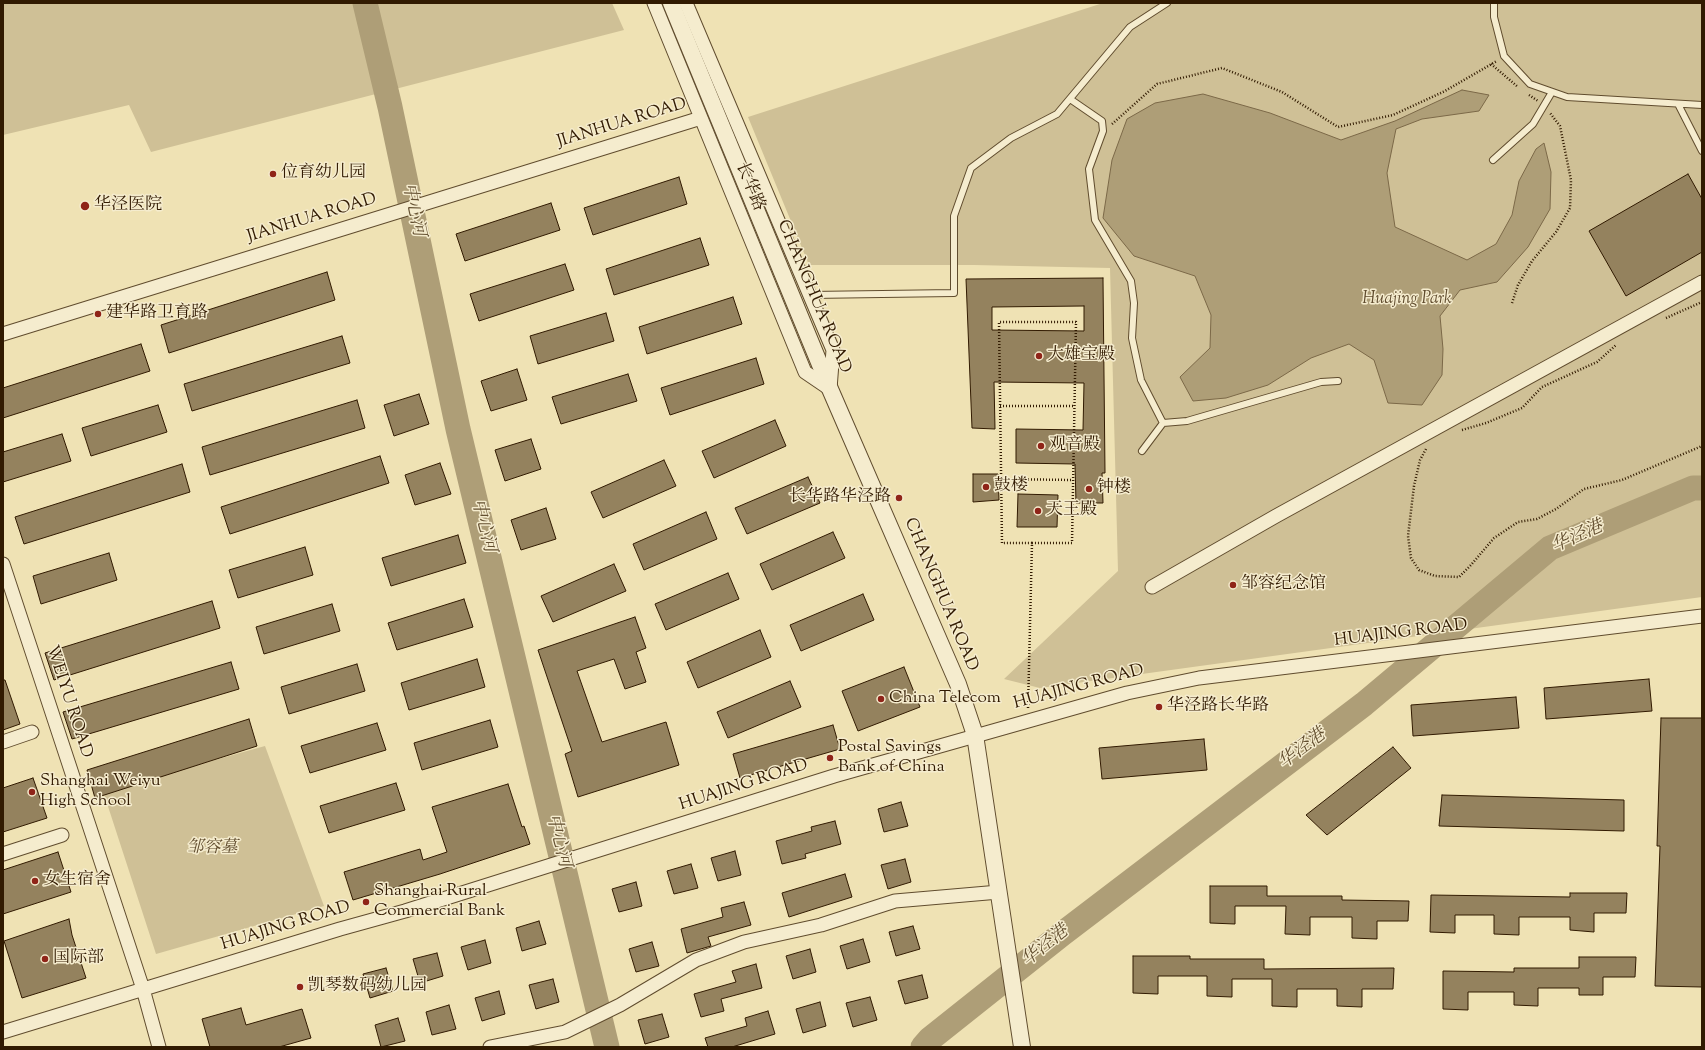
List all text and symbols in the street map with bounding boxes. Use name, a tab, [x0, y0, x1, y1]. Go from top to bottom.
street label: JIANHUA ROAD	[555, 95, 689, 153]
street label: 长华路	[730, 160, 768, 214]
place label: 位育幼儿园	[281, 164, 366, 184]
marker: 位育幼儿园	[268, 169, 278, 179]
water label: 中心河	[396, 181, 428, 239]
street label: JIANHUA ROAD	[245, 190, 379, 248]
place label: 华泾医院	[94, 196, 162, 216]
marker: 华泾医院	[79, 200, 91, 212]
street label: CHANGHUA ROAD	[771, 217, 855, 377]
park label: Huajing Park	[1362, 290, 1452, 310]
place label: 建华路卫育路	[106, 304, 208, 324]
marker: 建华路卫育路	[93, 309, 103, 319]
place label: 大雄宝殿	[1047, 346, 1115, 366]
marker: 大雄宝殿	[1034, 351, 1044, 361]
place label: 观音殿	[1049, 436, 1100, 456]
marker: 观音殿	[1036, 441, 1046, 451]
place label: 鼓楼	[994, 477, 1028, 497]
place label: 钟楼	[1097, 479, 1131, 499]
marker: 鼓楼	[981, 482, 991, 492]
marker: 钟楼	[1084, 484, 1094, 494]
place label: 长华路华泾路	[789, 488, 891, 508]
marker: 长华路华泾路	[894, 493, 904, 503]
water label: 中心河	[465, 497, 499, 555]
place label: 天王殿	[1046, 501, 1097, 521]
marker: 天王殿	[1033, 506, 1043, 516]
street label: CHANGHUA ROAD	[898, 515, 982, 675]
water label: 华泾港	[1549, 517, 1607, 559]
place label: 邹容纪念馆	[1241, 575, 1326, 595]
marker: 邹容纪念馆	[1228, 580, 1238, 590]
street label: HUAJING ROAD	[1333, 616, 1469, 652]
street label: WEIYU ROAD	[40, 643, 96, 761]
street label: HUAJING ROAD	[1012, 661, 1146, 715]
place label: China Telecom	[889, 689, 1001, 709]
marker: China Telecom	[876, 694, 886, 704]
place label: 华泾路长华路	[1167, 697, 1269, 717]
marker: 华泾路长华路	[1154, 702, 1164, 712]
water label: 华泾港	[1275, 725, 1331, 775]
place label: Postal Savings Bank of China	[838, 738, 945, 778]
marker: Postal Savings Bank of China	[825, 753, 835, 763]
street label: HUAJING ROAD	[677, 756, 811, 816]
place label: Shanghai Weiyu High School	[40, 772, 161, 812]
marker: Shanghai Weiyu High School	[27, 787, 37, 797]
water label: 中心河	[540, 812, 574, 870]
park label: 邹容墓	[187, 839, 237, 859]
place label: 女生宿舍	[43, 871, 111, 891]
marker: 女生宿舍	[30, 876, 40, 886]
place label: Shanghai Rural Commercial Bank	[374, 882, 505, 922]
marker: Shanghai Rural Commercial Bank	[361, 897, 371, 907]
street label: HUAJING ROAD	[219, 898, 353, 956]
water label: 华泾港	[1018, 922, 1074, 972]
place label: 国际部	[53, 949, 104, 969]
marker: 国际部	[40, 954, 50, 964]
place label: 凯琴数码幼儿园	[308, 977, 427, 997]
marker: 凯琴数码幼儿园	[295, 982, 305, 992]

